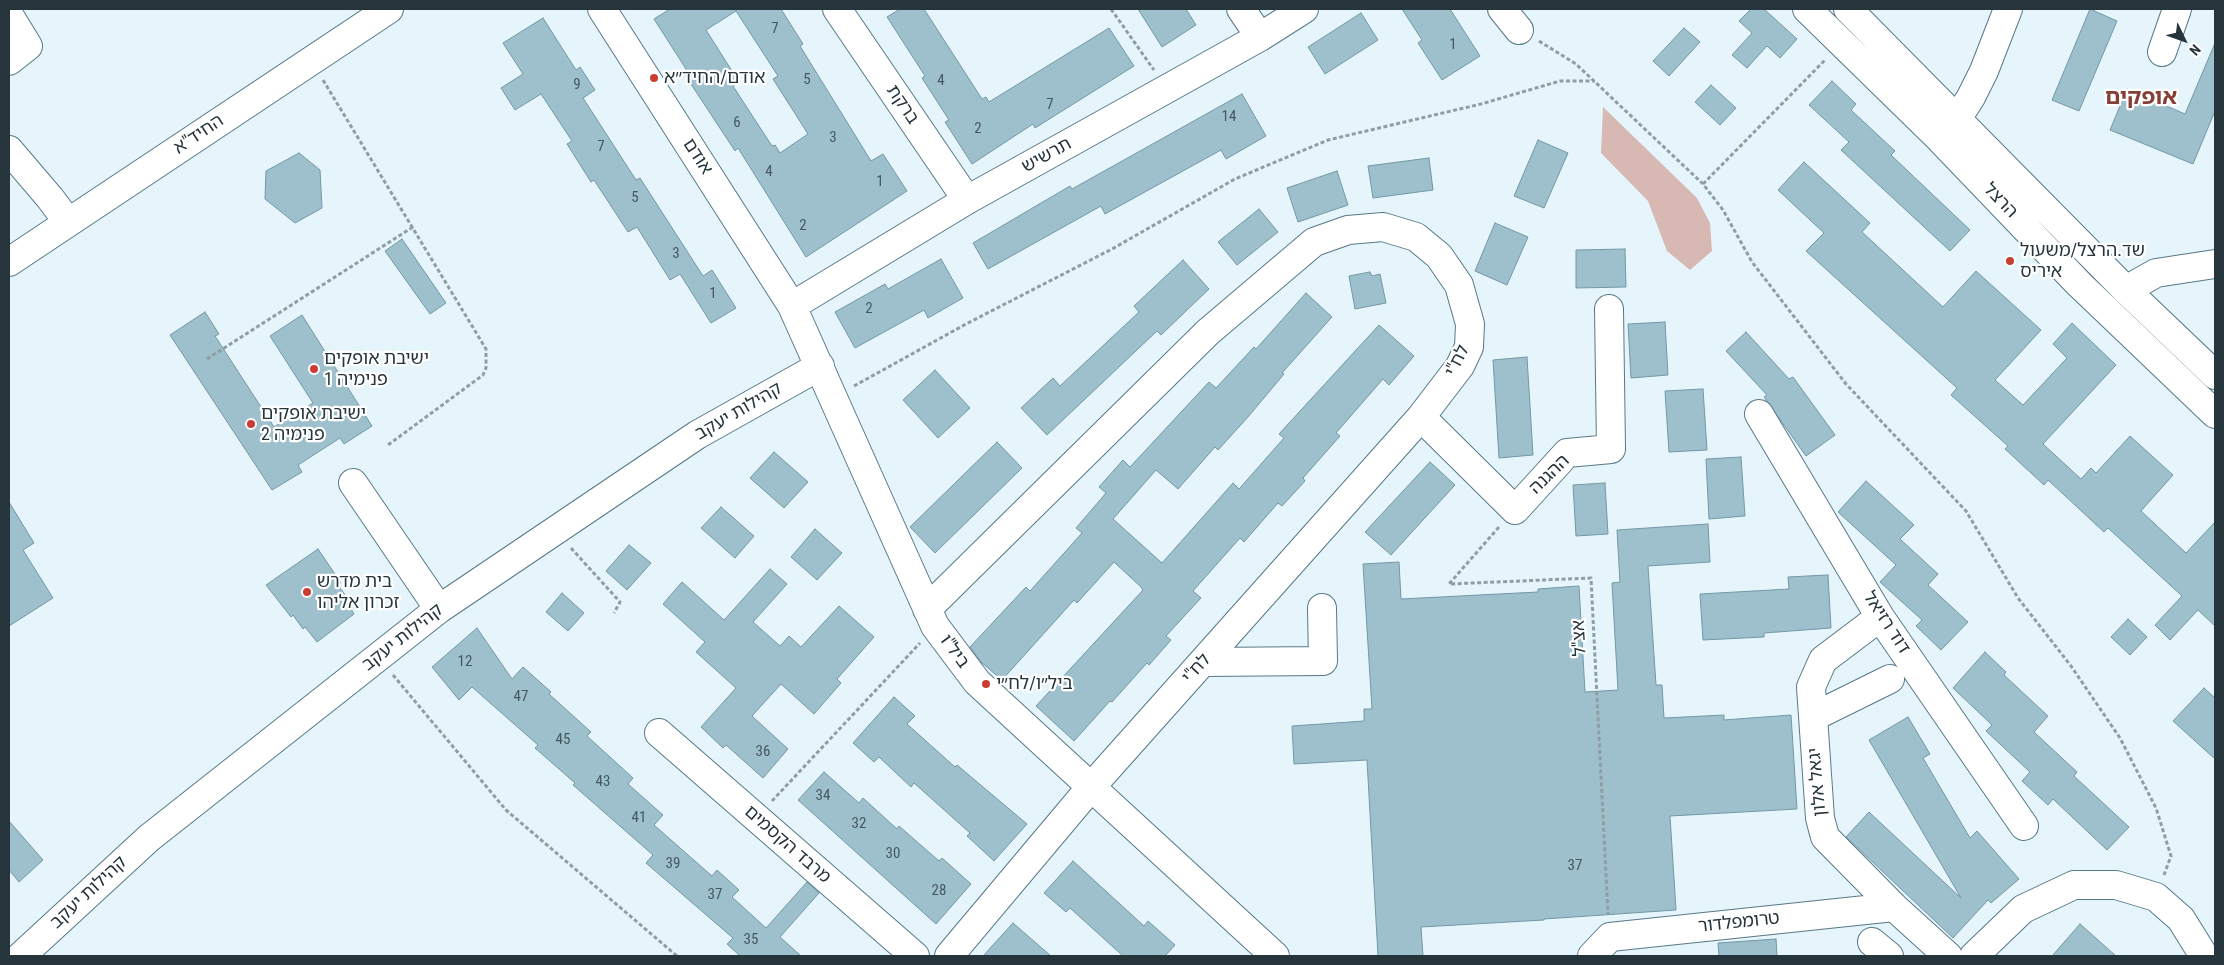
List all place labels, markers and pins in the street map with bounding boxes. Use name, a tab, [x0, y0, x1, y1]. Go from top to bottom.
place label: אודם/החיד״א	[664, 67, 765, 89]
marker: אודם/החיד״א	[648, 72, 660, 84]
place label: שד.הרצל/משעול איריס	[2020, 240, 2145, 282]
marker: שד.הרצל/משעול איריס	[2004, 255, 2016, 267]
place label: ישיבת אופקים פנימיה 1	[324, 348, 429, 390]
marker: ישיבת אופקים פנימיה 1	[308, 363, 320, 375]
place label: ישיבת אופקים פנימיה 2	[261, 403, 366, 446]
marker: ישיבת אופקים פנימיה 2	[245, 418, 257, 430]
place label: בית מדרש זכרון אליהו	[317, 571, 399, 614]
marker: בית מדרש זכרון אליהו	[301, 586, 313, 598]
place label: ביל״ו/לח״י	[996, 673, 1073, 695]
marker: ביל״ו/לח״י	[980, 678, 992, 690]

